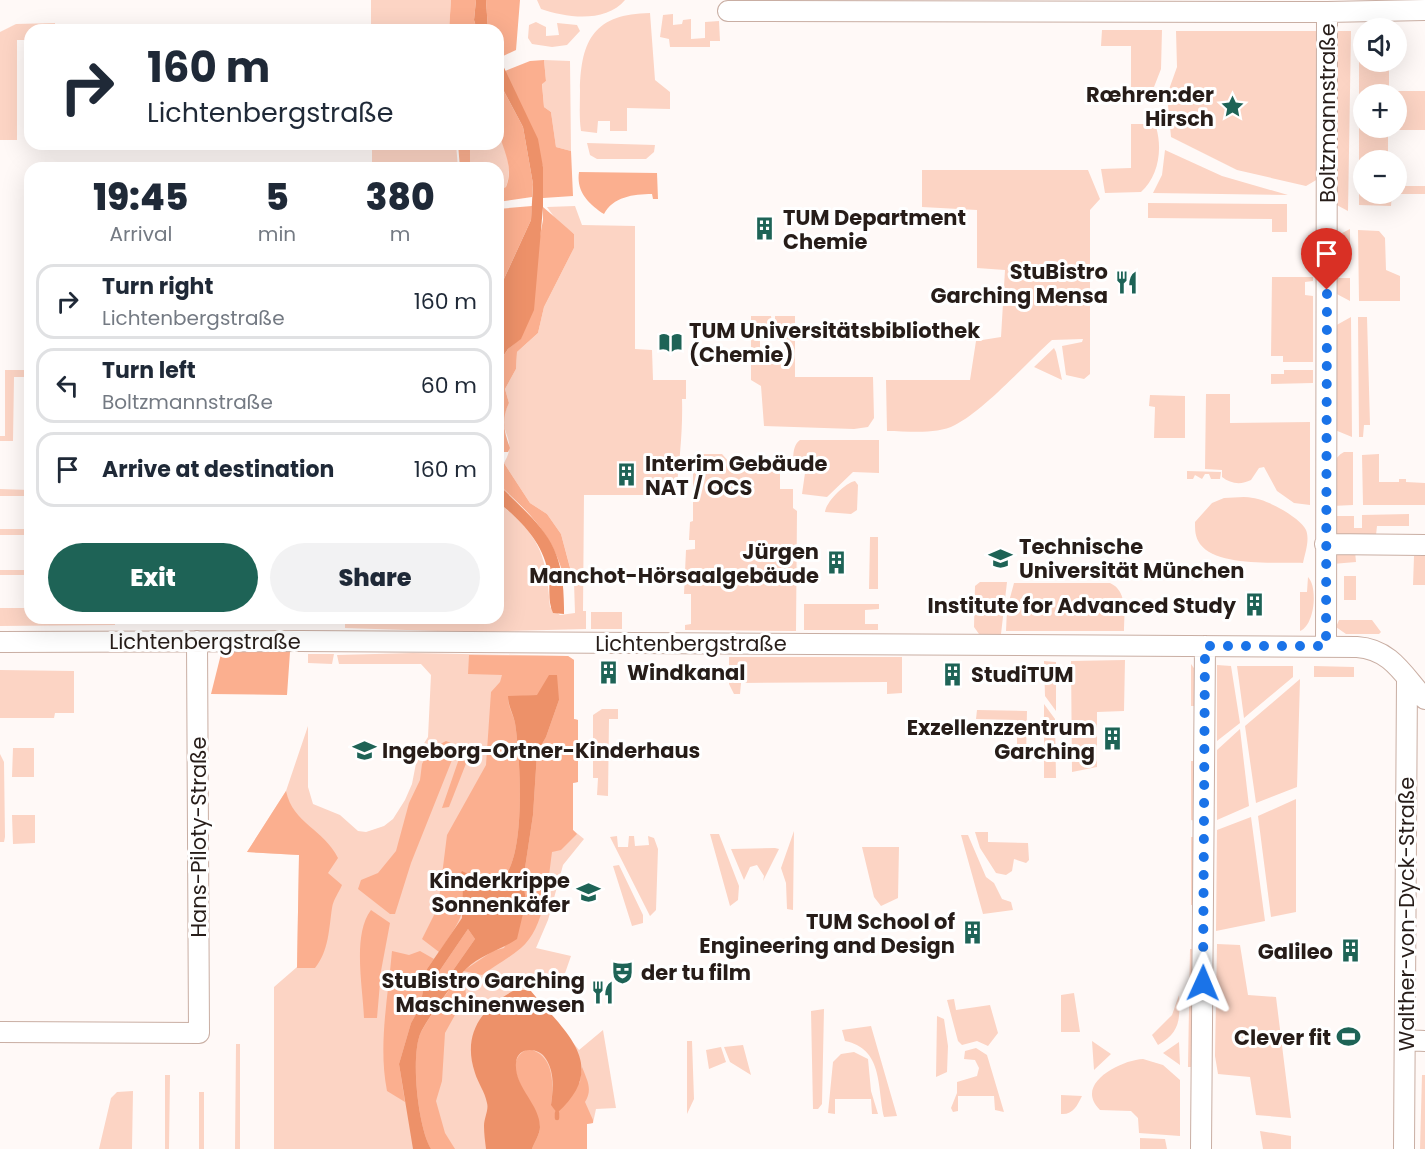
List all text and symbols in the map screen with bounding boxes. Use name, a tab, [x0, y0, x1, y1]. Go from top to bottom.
map controls	[1353, 18, 1407, 204]
button: sound	[1353, 18, 1407, 72]
street label: Boltzmannstraße	[1313, 23, 1342, 203]
text: 160 m	[147, 38, 270, 97]
icon: right	[48, 48, 126, 126]
place label: Rœhren:der Hirsch	[1086, 80, 1214, 133]
button: +	[1353, 84, 1407, 138]
place icon: Rœhren:der Hirsch	[1219, 93, 1245, 119]
text: Lichtenbergstraße	[147, 94, 394, 131]
button: −	[1353, 150, 1407, 204]
text: 19:45	[93, 172, 188, 223]
text: 5	[265, 172, 289, 223]
text: 380	[365, 172, 435, 223]
place label: TUM Department Chemie	[783, 203, 966, 256]
building icon: TUM Department Chemie	[752, 216, 778, 242]
text: Arrival	[109, 220, 172, 248]
text: min	[258, 220, 296, 248]
text: m	[390, 220, 410, 248]
pin	[1301, 228, 1352, 290]
icon: arrive	[1310, 237, 1343, 270]
place label: StuBistro Garching Mensa	[930, 257, 1108, 310]
restaurant icon: StuBistro Garching Mensa	[1113, 270, 1139, 296]
text: Turn right	[102, 271, 213, 302]
icon: right	[51, 285, 84, 318]
text: 160 m	[414, 286, 477, 317]
text: Lichtenbergstraße	[102, 304, 285, 332]
place label: TUM Universitätsbibliothek (Chemie)	[689, 316, 980, 369]
library icon: TUM Universitätsbibliothek (Chemie)	[658, 329, 684, 355]
text: Turn left	[102, 355, 196, 386]
icon: left	[51, 369, 84, 402]
text: 60 m	[421, 370, 477, 401]
text: Boltzmannstraße	[102, 388, 273, 416]
place label: Interim Gebäude NAT / OCS	[645, 449, 828, 502]
icon: arrive	[51, 453, 84, 486]
text: Arrive at destination	[102, 454, 334, 485]
text: 160 m	[414, 454, 477, 485]
building icon: Interim Gebäude NAT / OCS	[614, 462, 640, 488]
place label: Technische Universität München	[1019, 532, 1244, 585]
place label: Jürgen Manchot-Hörsaalgebäude	[529, 537, 819, 590]
button: Exit	[48, 543, 258, 612]
button: Share	[270, 543, 480, 612]
school or university icon: Technische Universität München	[988, 545, 1014, 571]
building icon: Jürgen Manchot-Hörsaalgebäude	[824, 550, 850, 576]
place label: Institute for Advanced Study	[927, 591, 1237, 620]
building icon: Institute for Advanced Study	[1241, 592, 1267, 618]
street label: Lichtenbergstraße	[109, 627, 301, 656]
street label: Lichtenbergstraße	[595, 629, 787, 658]
place label: Windkanal	[627, 658, 746, 687]
building icon: Windkanal	[596, 659, 622, 685]
place label: StudiTUM	[971, 660, 1074, 689]
building icon: StudiTUM	[940, 661, 966, 687]
place label: Exzellenzzentrum Garching	[907, 713, 1095, 766]
building icon: Exzellenzzentrum Garching	[1100, 726, 1126, 752]
place label: Ingeborg-Ortner-Kinderhaus	[382, 736, 700, 765]
street label: Hans-Piloty-Straße	[184, 737, 213, 938]
school or university icon: Ingeborg-Ortner-Kinderhaus	[351, 737, 377, 763]
street label: Walther-von-Dyck-Straße	[1392, 777, 1421, 1051]
place label: Kinderkrippe Sonnenkäfer	[429, 866, 570, 919]
school or university icon: Kinderkrippe Sonnenkäfer	[575, 879, 601, 905]
place label: TUM School of Engineering and Design	[699, 907, 955, 960]
building icon: TUM School of Engineering and Design	[960, 920, 986, 946]
place label: Galileo	[1258, 937, 1333, 966]
building icon: Galileo	[1338, 938, 1364, 964]
position arrow	[1171, 951, 1235, 1015]
place label: der tu film	[641, 958, 751, 987]
theatre icon: der tu film	[610, 959, 636, 985]
place label: StuBistro Garching Maschinenwesen	[382, 966, 585, 1019]
restaurant icon: StuBistro Garching Maschinenwesen	[590, 979, 616, 1005]
place label: Clever fit	[1234, 1023, 1331, 1052]
sports icon: Clever fit	[1336, 1024, 1362, 1050]

